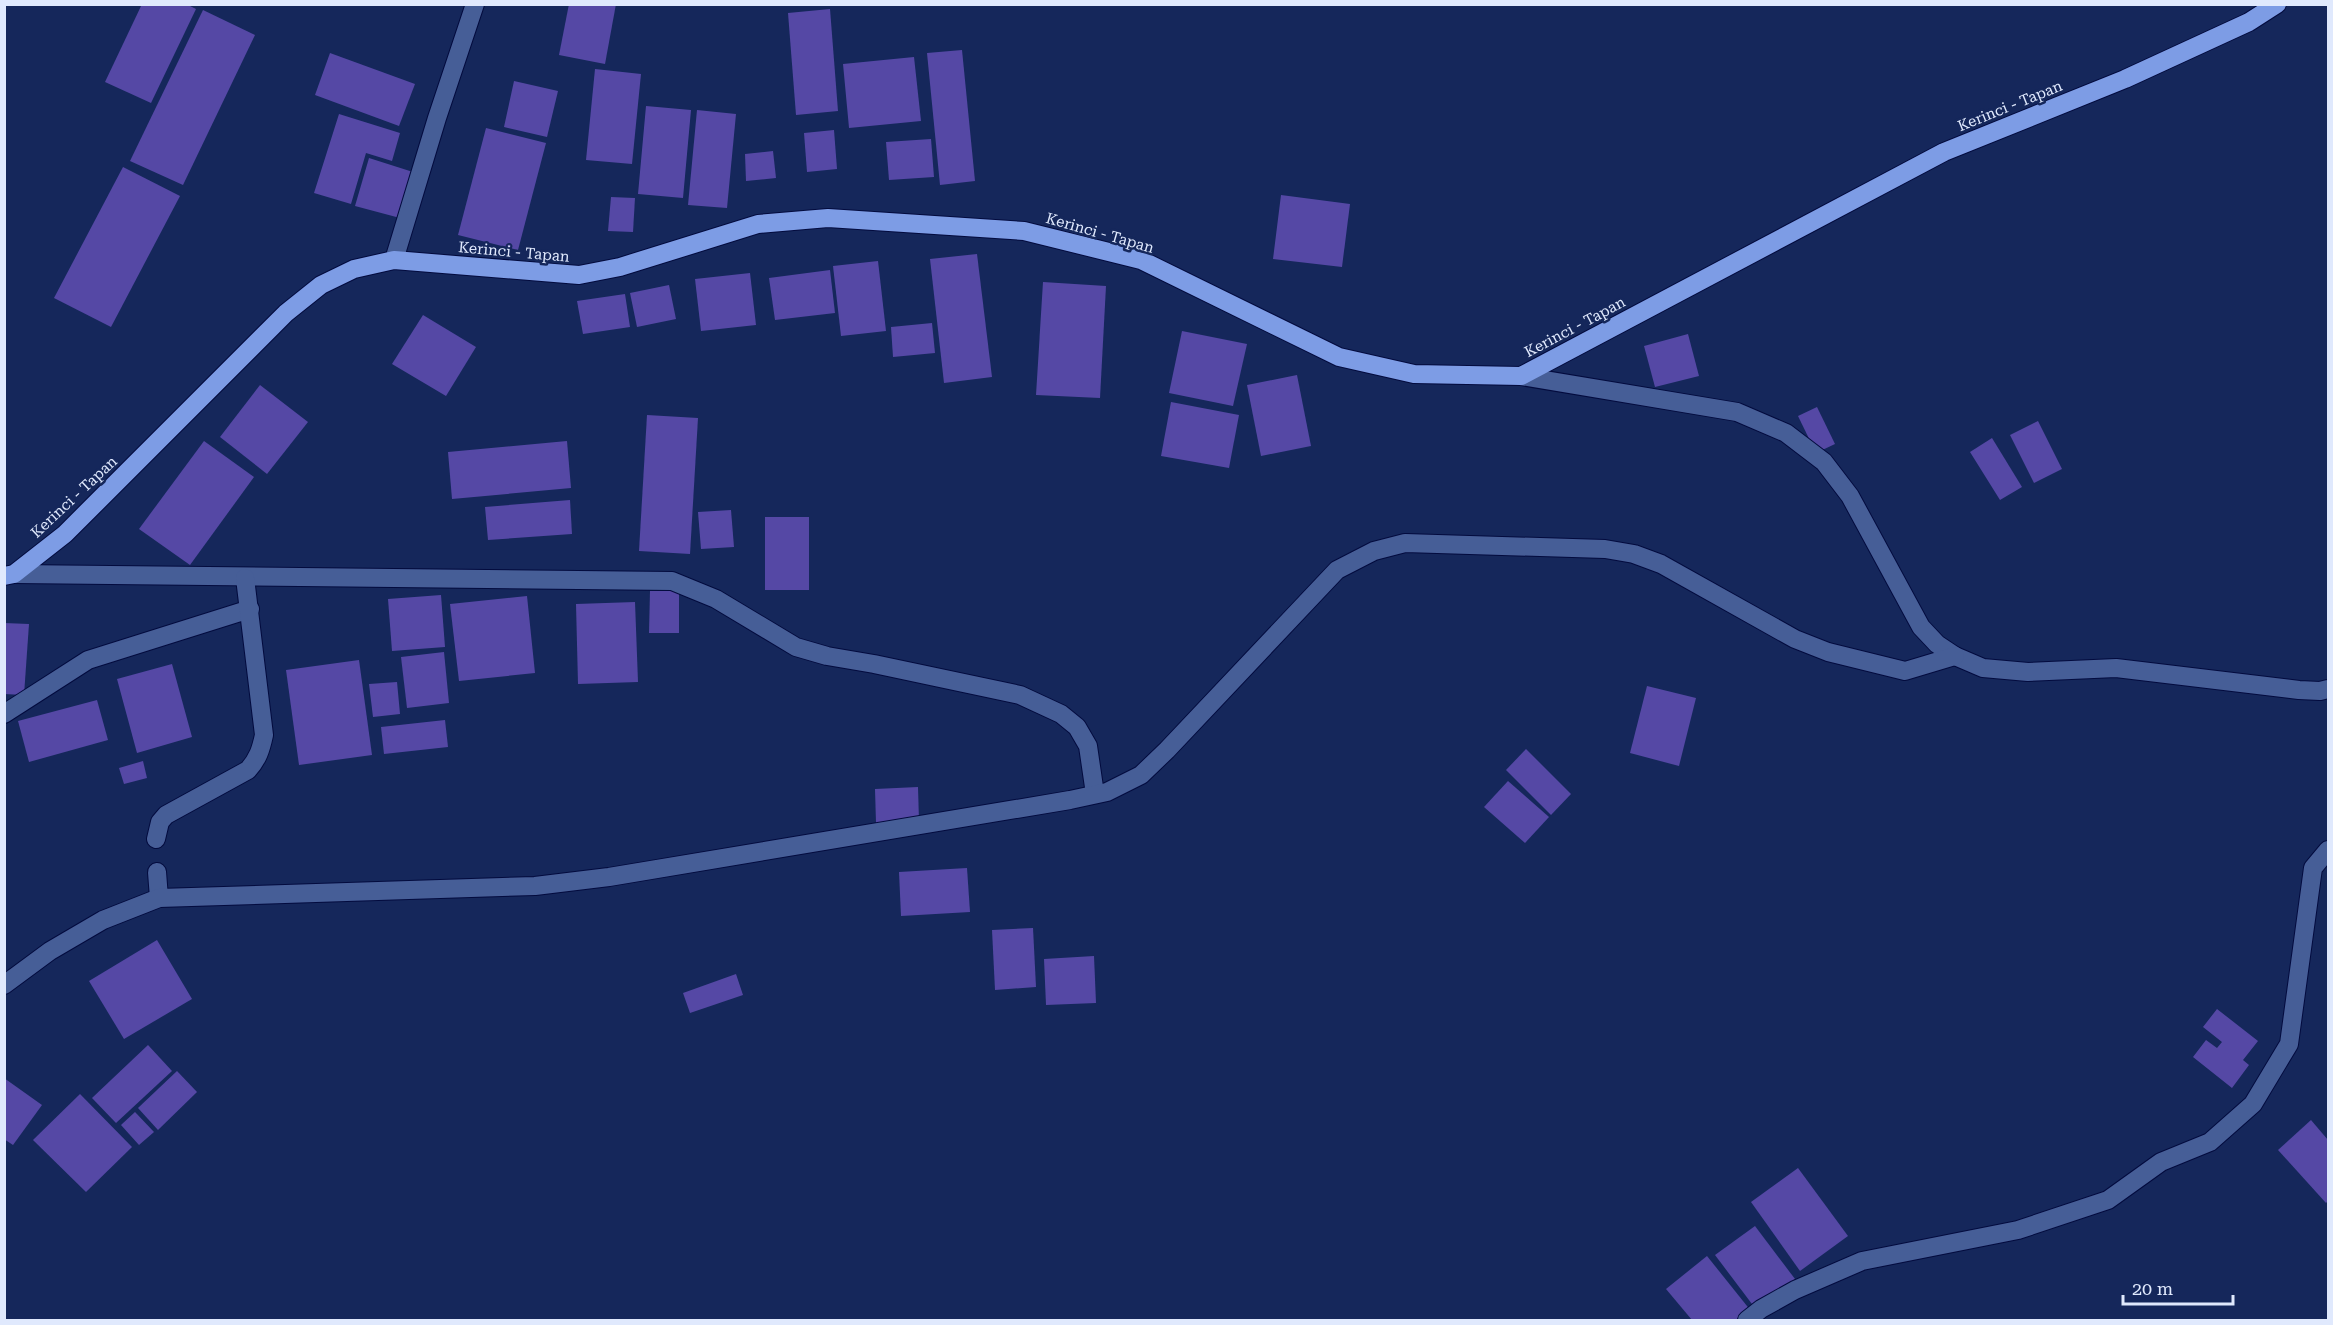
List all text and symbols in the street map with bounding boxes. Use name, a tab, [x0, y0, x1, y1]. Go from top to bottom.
street label: Kerinci - Tapan	[1955, 77, 2065, 135]
street label: Kerinci - Tapan	[1044, 209, 1156, 257]
street label: Kerinci - Tapan	[458, 238, 571, 266]
street label: Kerinci - Tapan	[1522, 293, 1629, 361]
street label: Kerinci - Tapan	[27, 452, 121, 542]
scale bar	[2123, 1268, 2232, 1306]
text: 20 m	[2132, 1278, 2173, 1299]

